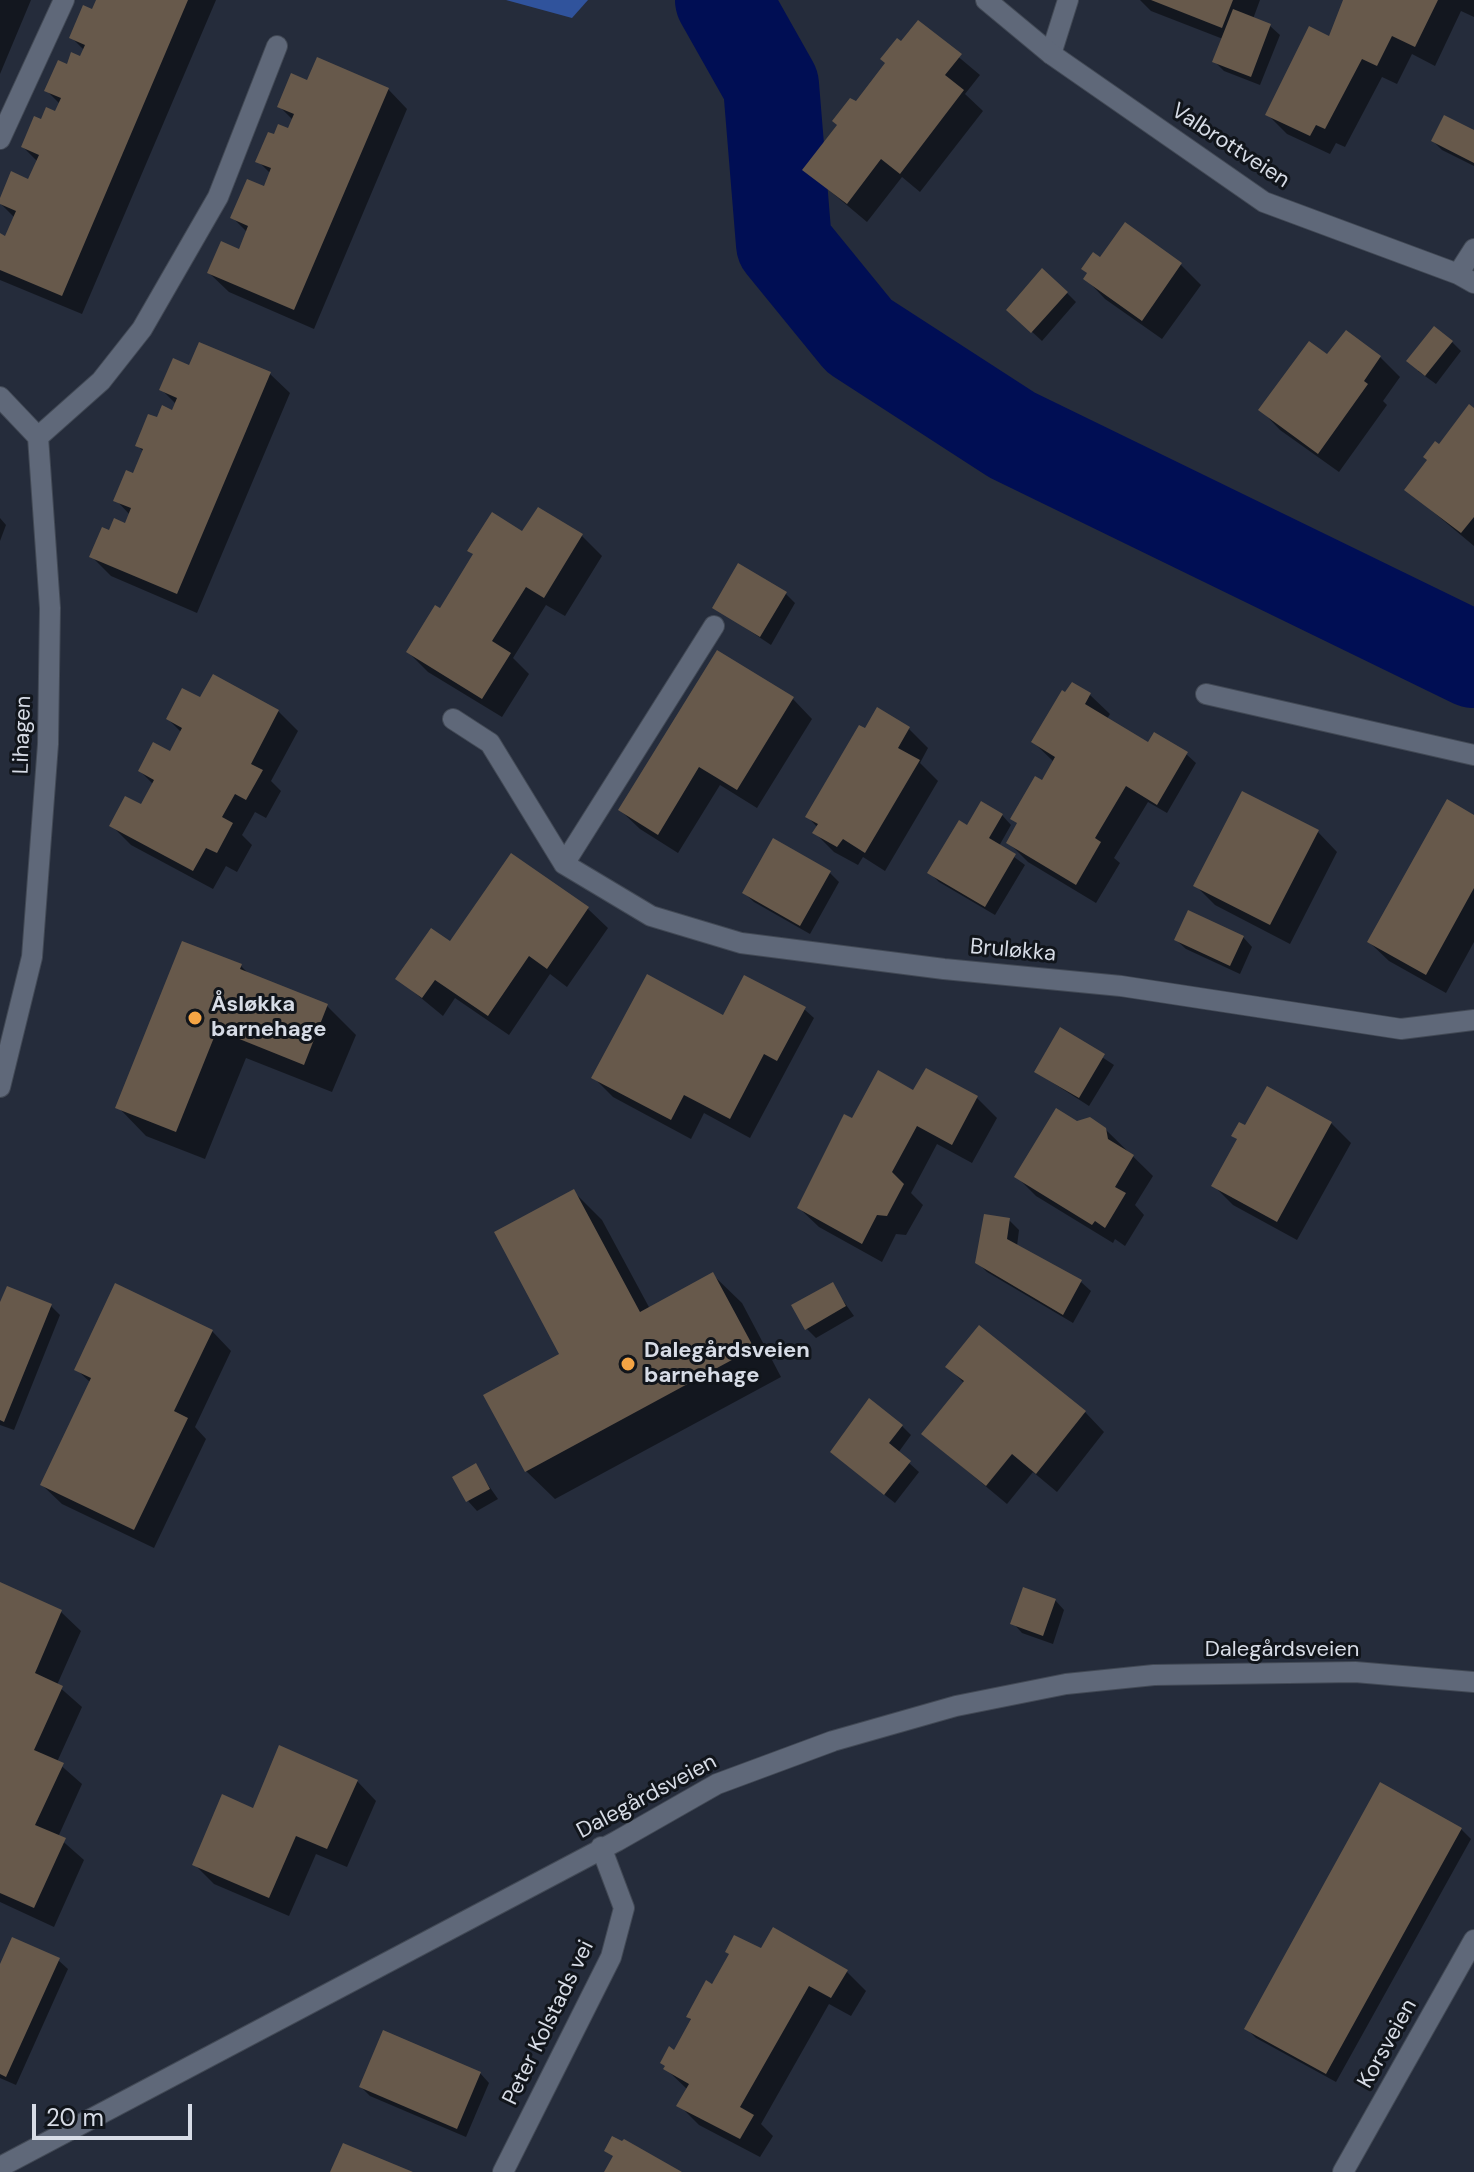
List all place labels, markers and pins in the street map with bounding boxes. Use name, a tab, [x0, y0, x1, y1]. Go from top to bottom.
place label: Åsløkka barnehage	[211, 992, 327, 1044]
marker: Åsløkka barnehage	[186, 1009, 204, 1027]
place label: Dalegårdsveien barnehage	[644, 1338, 810, 1390]
marker: Dalegårdsveien barnehage	[619, 1355, 637, 1373]

